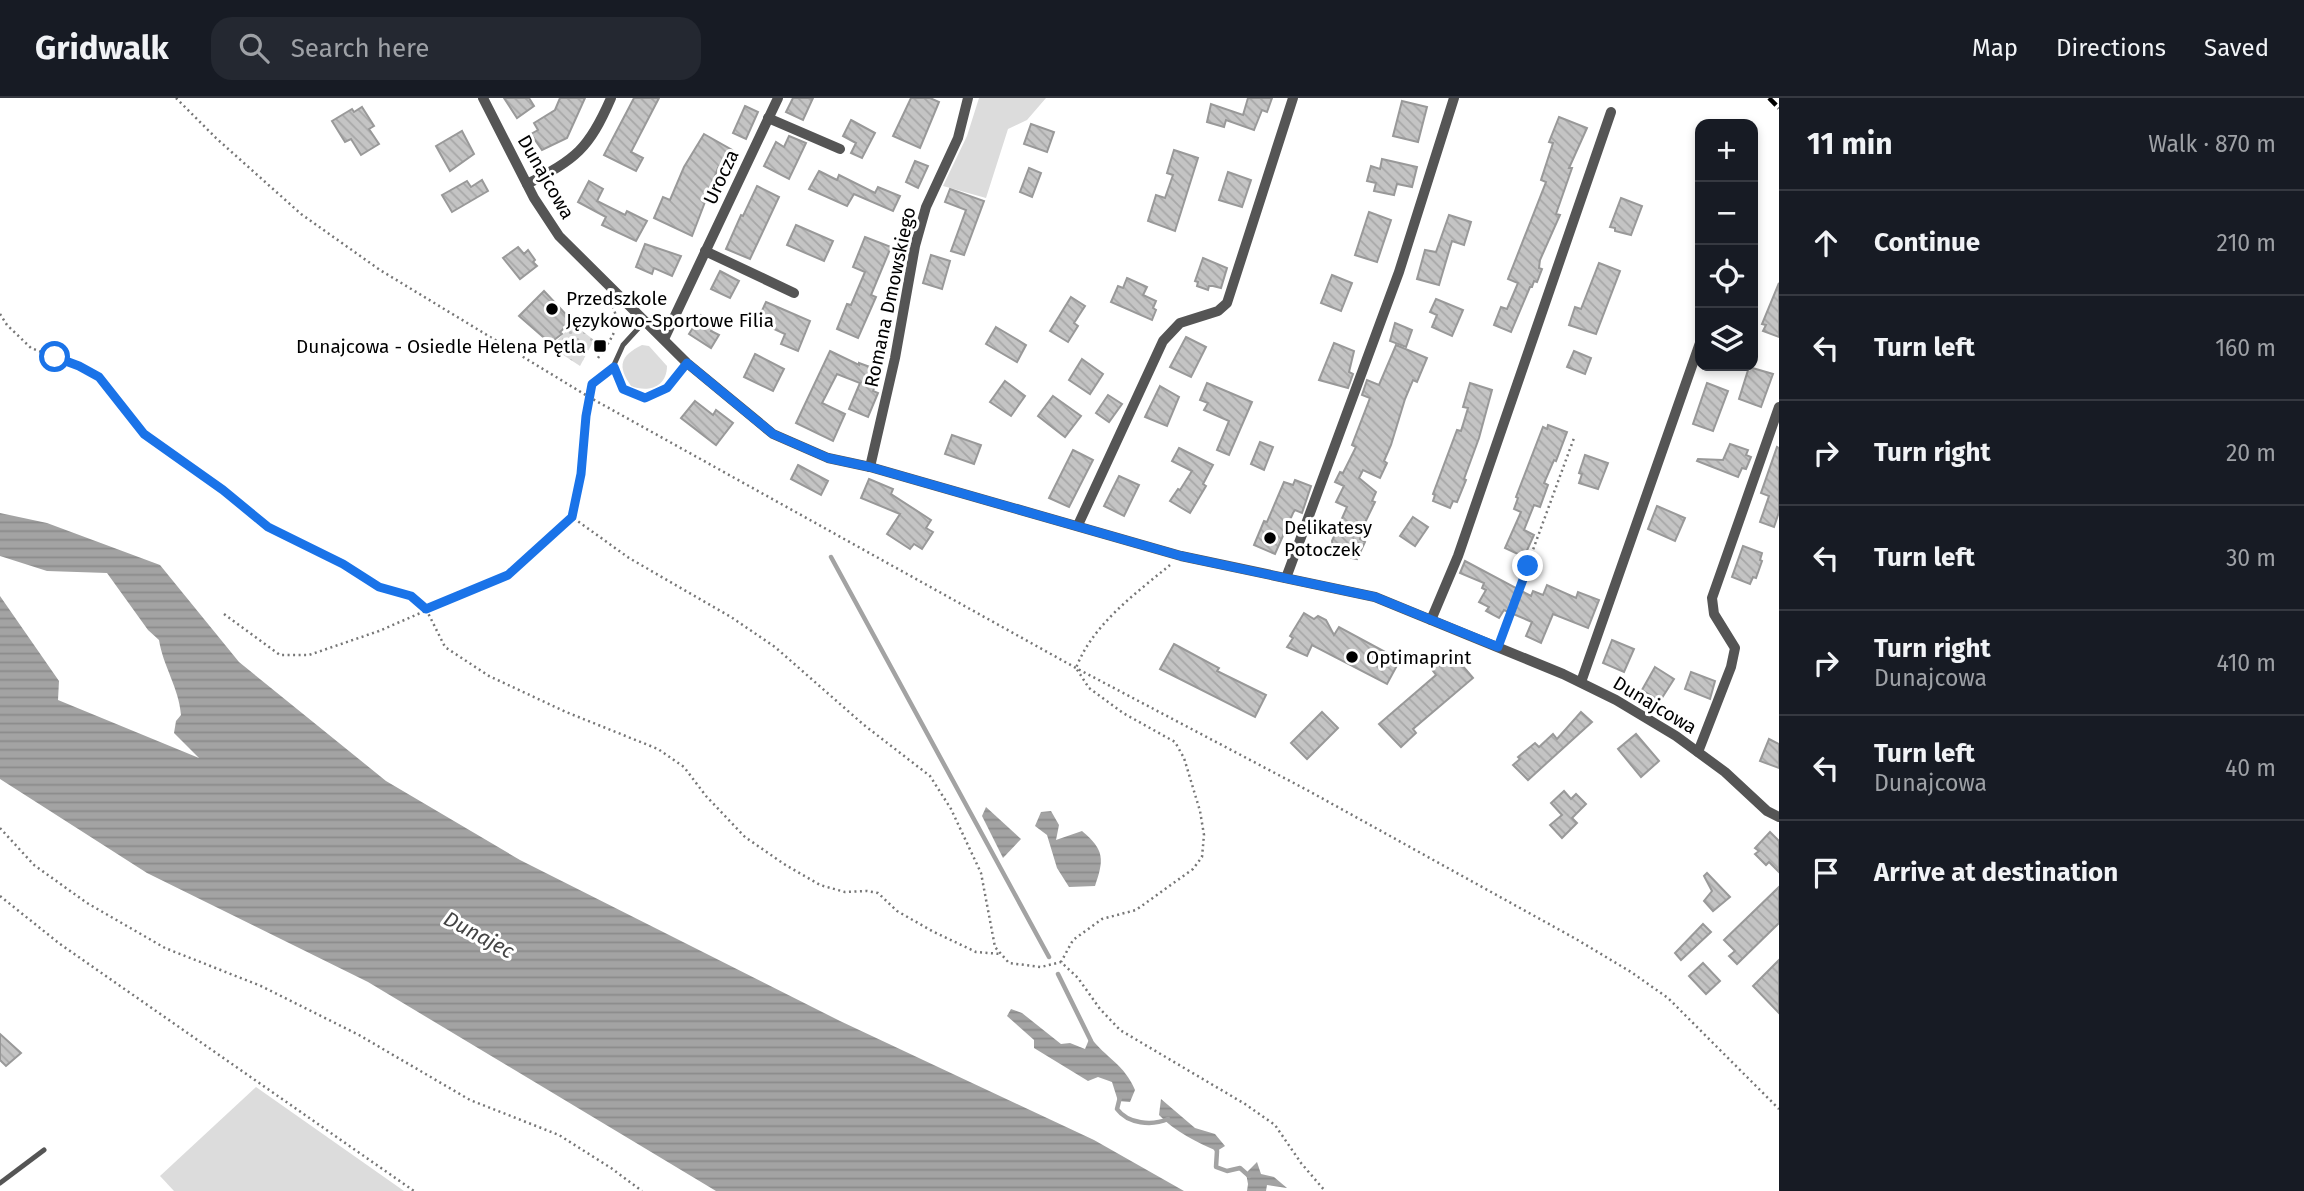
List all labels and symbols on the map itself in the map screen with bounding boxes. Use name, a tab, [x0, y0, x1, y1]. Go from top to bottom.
street label: Dunajcowa	[513, 131, 579, 223]
street label: Urocza	[698, 146, 744, 208]
street label: Romana Dmowskiego	[860, 205, 920, 389]
place label: Przedszkole Językowo-Sportowe Filia	[566, 287, 774, 332]
marker: Przedszkole Językowo-Sportowe Filia	[544, 301, 560, 317]
place label: Dunajcowa - Osiedle Helena Pętla	[296, 335, 586, 358]
marker: Dunajcowa - Osiedle Helena Pętla	[592, 338, 608, 354]
route start	[39, 341, 70, 372]
place label: Delikatesy Potoczek	[1284, 516, 1373, 561]
marker: Delikatesy Potoczek	[1262, 530, 1278, 546]
route end	[1512, 550, 1543, 581]
place label: Optimaprint	[1366, 646, 1471, 669]
marker: Optimaprint	[1344, 649, 1360, 665]
street label: Dunajcowa	[1609, 671, 1701, 739]
water label: Dunajec	[439, 906, 519, 964]

